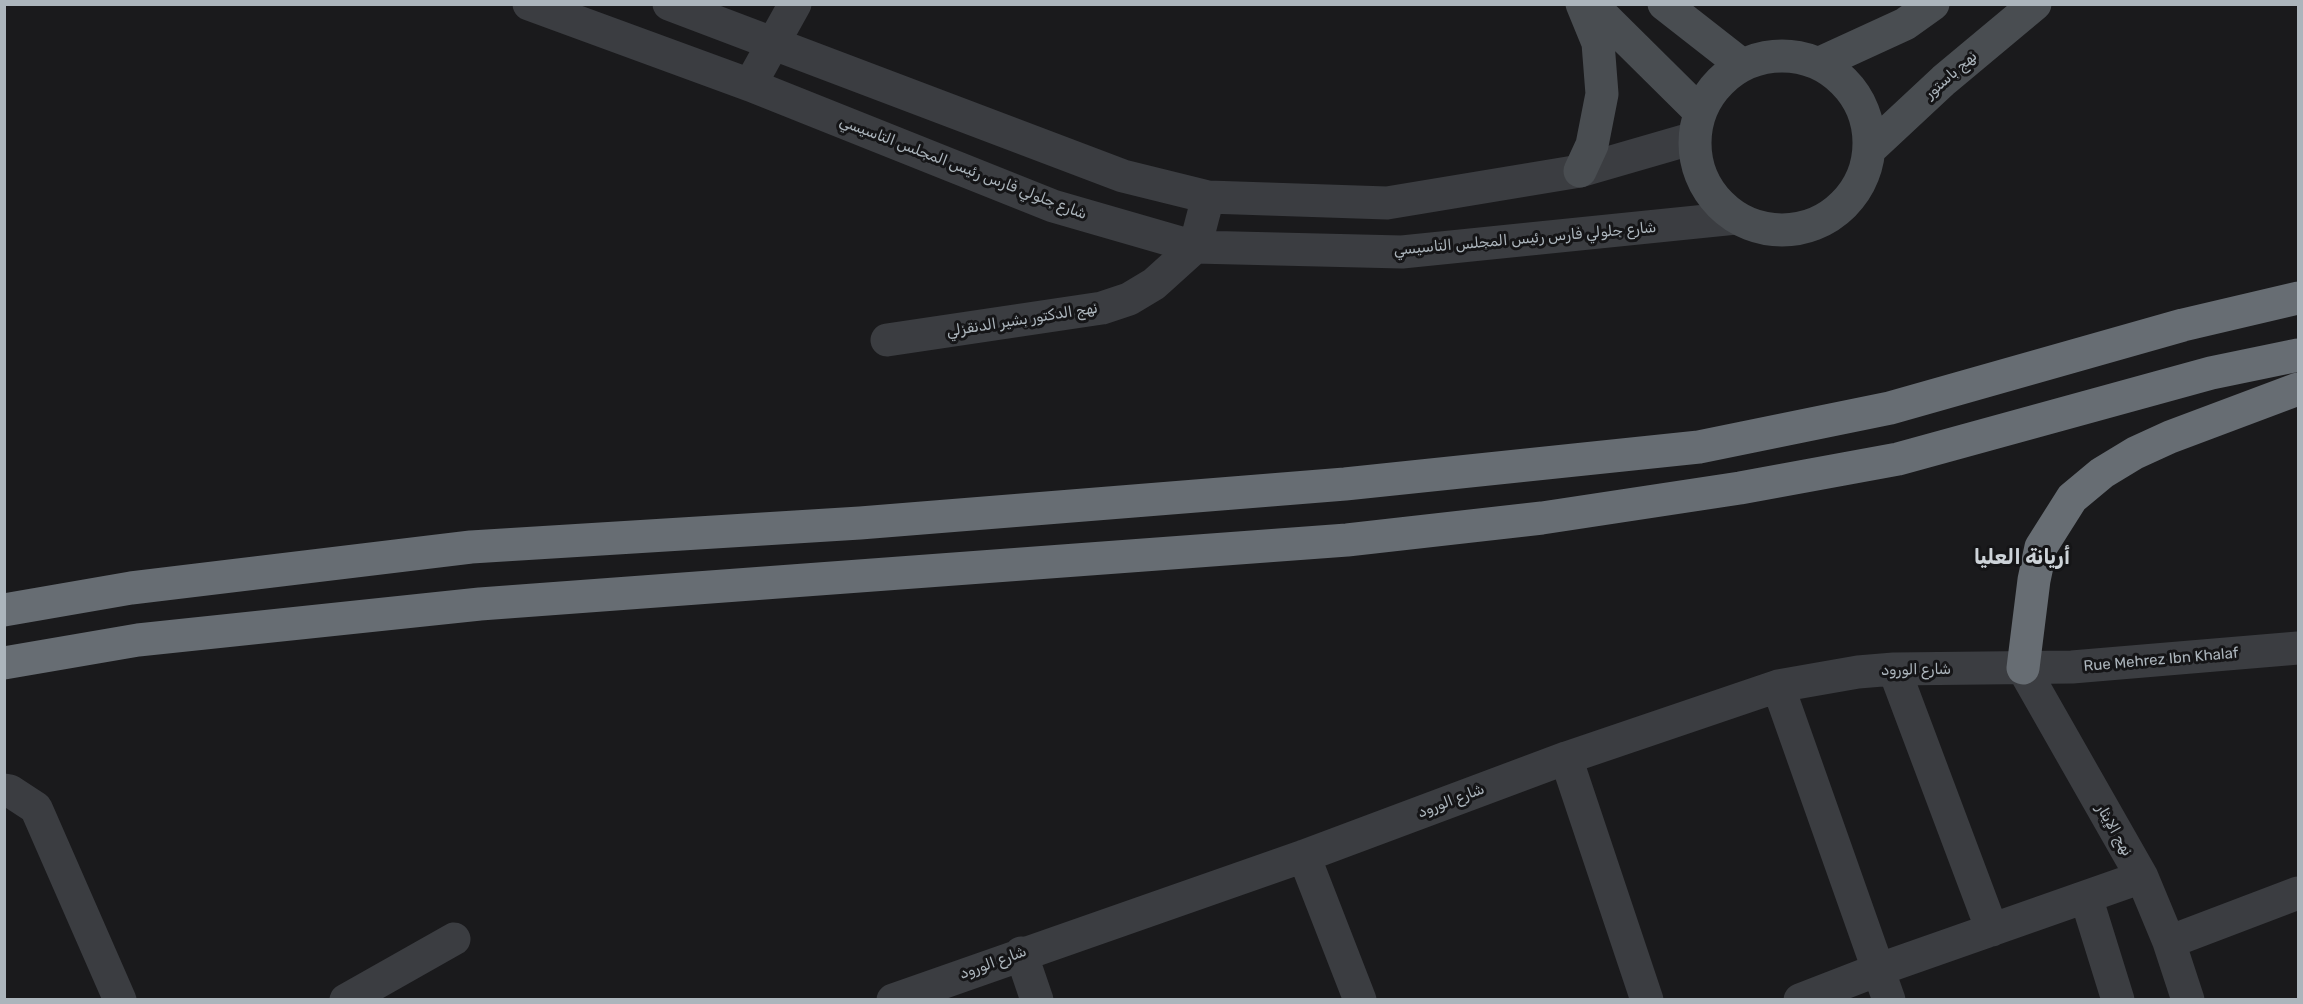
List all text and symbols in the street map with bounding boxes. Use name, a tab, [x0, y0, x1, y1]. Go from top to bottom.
street label: نهج باستور	[1921, 47, 1981, 103]
street label: شارع جلولي فارس رئيس المجلس التاسيسي	[837, 112, 1089, 224]
street label: شارع جلولي فارس رئيس المجلس التاسيسي	[1393, 219, 1657, 259]
street label: نهج الدكتور بشير الدنقزلي	[945, 299, 1099, 341]
district label: أريانة العليا	[1974, 545, 2070, 571]
street label: Rue Mehrez Ibn Khalaf	[2083, 644, 2239, 676]
street label: شارع الورود	[1881, 660, 1951, 680]
street label: شارع الورود	[1415, 780, 1487, 822]
street label: نهج الإيثار	[2092, 801, 2136, 859]
street label: شارع الورود	[957, 943, 1029, 983]

